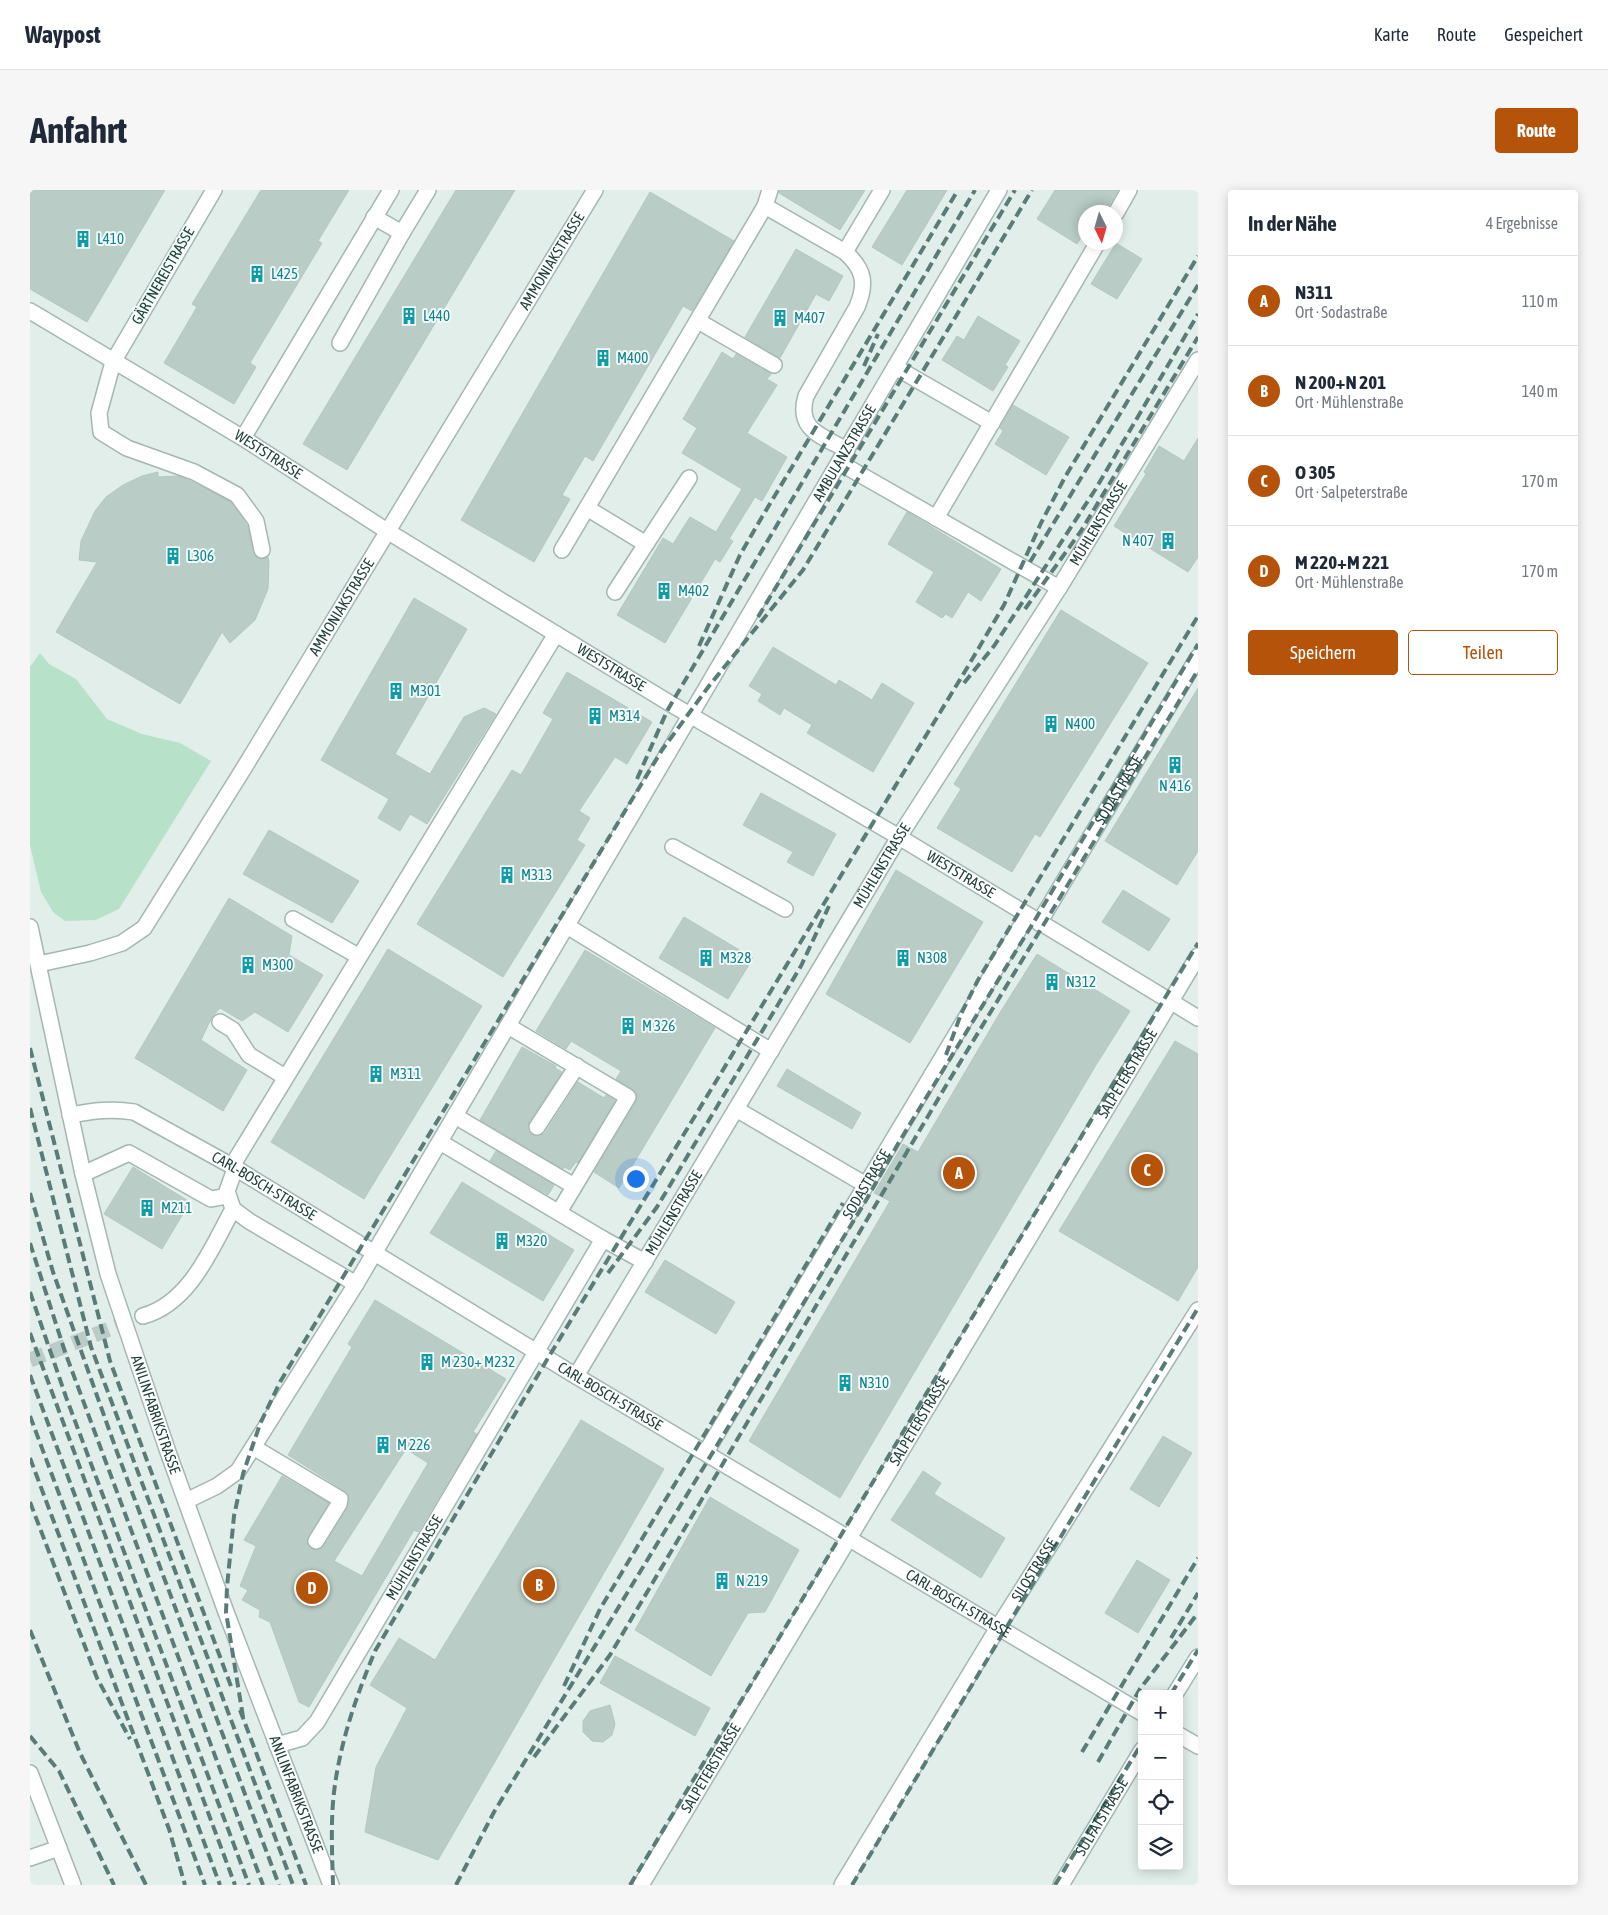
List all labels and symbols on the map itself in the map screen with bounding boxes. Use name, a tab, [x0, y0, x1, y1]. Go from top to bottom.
north arrow	[1078, 205, 1123, 250]
street label: AMMONIAKSTRASSE	[515, 209, 588, 313]
street label: GÄRTNEREISTRASSE	[128, 224, 197, 327]
building icon: L410	[73, 229, 93, 249]
place label: L410	[97, 230, 124, 247]
building icon: L425	[247, 264, 267, 284]
place label: L425	[271, 265, 298, 282]
building icon: L440	[399, 306, 419, 326]
place label: L440	[423, 307, 450, 324]
building icon: M407	[770, 308, 790, 328]
place label: M407	[794, 309, 825, 326]
building icon: M400	[593, 348, 613, 368]
place label: M400	[617, 349, 648, 366]
street label: AMBULANZSTRASSE	[809, 401, 879, 504]
street label: WESTSTRASSE	[232, 426, 306, 482]
street label: MÜHLENSTRASSE	[1066, 477, 1130, 568]
building icon: N 407	[1158, 531, 1178, 551]
place label: N 407	[1122, 532, 1154, 549]
building icon: L306	[163, 546, 183, 566]
place label: L306	[187, 547, 214, 564]
street label: AMMONIAKSTRASSE	[305, 555, 377, 659]
building icon: M402	[654, 581, 674, 601]
place label: M402	[678, 582, 709, 599]
street label: WESTSTRASSE	[574, 640, 649, 695]
building icon: M301	[386, 681, 406, 701]
place label: M301	[410, 682, 441, 699]
building icon: M314	[585, 706, 605, 726]
place label: M314	[609, 707, 640, 724]
building icon: N400	[1041, 714, 1061, 734]
place label: N400	[1065, 715, 1095, 732]
street label: SODASTRASSE	[1091, 751, 1146, 827]
building icon: N 416	[1165, 755, 1185, 775]
place label: N 416	[1159, 777, 1191, 794]
street label: MÜHLENSTRASSE	[850, 820, 914, 911]
street label: WESTSTRASSE	[924, 847, 999, 901]
building icon: M313	[497, 865, 517, 885]
place label: M313	[521, 866, 552, 883]
building icon: M328	[696, 948, 716, 968]
building icon: N308	[893, 948, 913, 968]
place label: M328	[720, 949, 751, 966]
place label: N308	[917, 949, 947, 966]
building icon: M300	[238, 955, 258, 975]
place label: M300	[262, 956, 293, 973]
building icon: N312	[1042, 972, 1062, 992]
place label: N312	[1066, 973, 1096, 990]
building icon: M 326	[618, 1016, 638, 1036]
place label: M 326	[642, 1017, 675, 1034]
street label: SALPETERSTRASSE	[1094, 1025, 1160, 1121]
building icon: M311	[366, 1064, 386, 1084]
place label: M311	[390, 1065, 421, 1082]
street label: SODASTRASSE	[839, 1146, 893, 1222]
street label: CARL-BOSCH-STRASSE	[209, 1148, 320, 1224]
pin: C	[1131, 1151, 1163, 1189]
pin: A	[943, 1154, 975, 1192]
your location	[623, 1166, 649, 1192]
street label: MÜHLENSTRASSE	[641, 1167, 705, 1258]
building icon: M211	[137, 1198, 157, 1218]
place label: M211	[161, 1199, 192, 1216]
building icon: M320	[492, 1231, 512, 1251]
place label: M320	[516, 1232, 547, 1249]
building icon: M 230+ M232	[417, 1352, 437, 1372]
street label: ANILINFABRIKSTRASSE	[128, 1353, 184, 1477]
place label: M 230+ M232	[441, 1353, 515, 1370]
street label: CARL-BOSCH-STRASSE	[555, 1358, 666, 1434]
building icon: N310	[835, 1373, 855, 1393]
street label: SALPETERSTRASSE	[886, 1373, 952, 1468]
place label: N310	[859, 1374, 889, 1391]
building icon: M 226	[373, 1435, 393, 1455]
place label: M 226	[397, 1436, 430, 1453]
street label: MÜHLENSTRASSE	[382, 1511, 446, 1603]
street label: SILOSTRASSE	[1008, 1535, 1060, 1604]
street label: CARL-BOSCH-STRASSE	[903, 1565, 1014, 1641]
pin: B	[523, 1566, 555, 1604]
pin: D	[296, 1569, 328, 1607]
building icon: N 219	[712, 1571, 732, 1591]
place label: N 219	[736, 1572, 768, 1589]
street label: SALPETERSTRASSE	[677, 1720, 744, 1816]
street label: ANILINFABRIKSTRASSE	[266, 1733, 327, 1856]
street label: SULFATSTRASSE	[1072, 1775, 1131, 1859]

